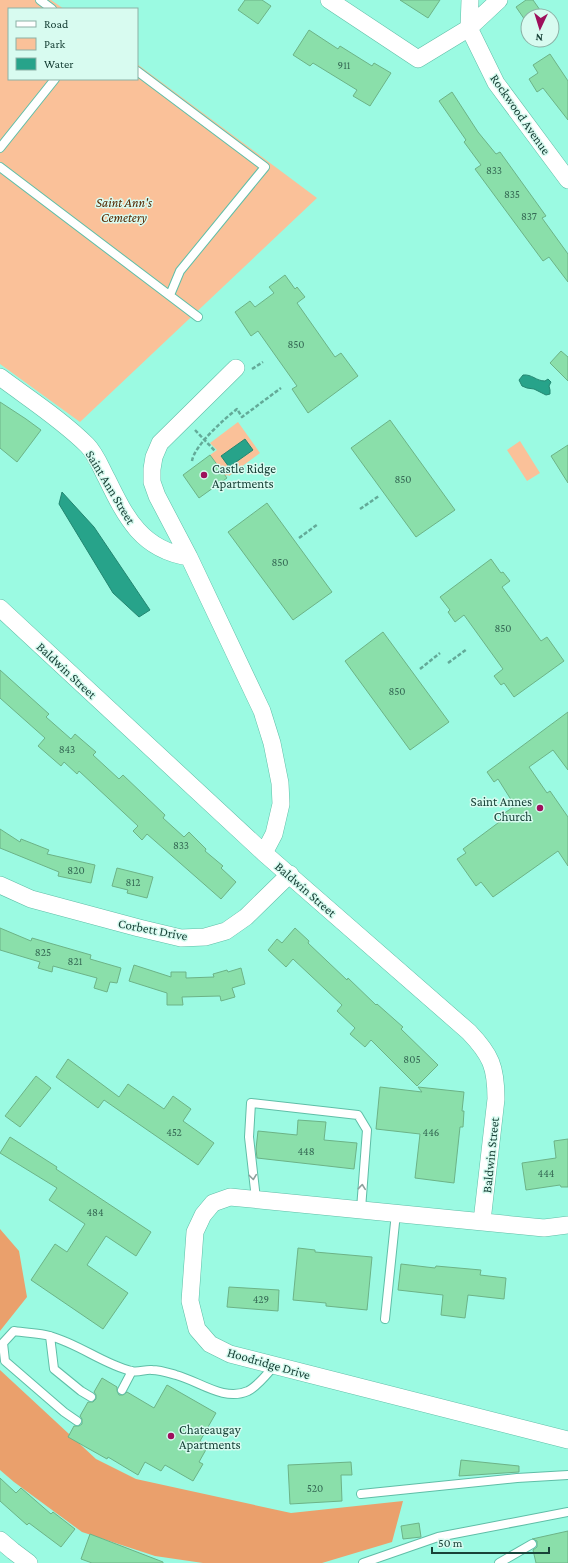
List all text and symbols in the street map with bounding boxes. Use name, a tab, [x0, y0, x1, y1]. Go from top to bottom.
legend	[8, 8, 138, 80]
north arrow	[520, 8, 560, 48]
text: Road	[44, 17, 69, 31]
text: N	[535, 32, 543, 44]
text: Park	[44, 37, 66, 51]
text: Water	[44, 57, 74, 71]
house number: 911	[338, 59, 351, 71]
street label: Rockwood Avenue	[487, 71, 554, 158]
house number: 833	[486, 164, 502, 176]
house number: 835	[504, 188, 520, 200]
park label: Saint Ann's Cemetery	[96, 195, 152, 225]
house number: 837	[521, 210, 537, 222]
house number: 850	[287, 338, 305, 350]
street label: Saint Ann Street	[83, 448, 139, 527]
place label: Castle Ridge Apartments	[212, 461, 276, 491]
marker: Castle Ridge Apartments	[199, 470, 209, 480]
house number: 850	[394, 473, 412, 485]
house number: 850	[271, 556, 289, 568]
house number: 850	[494, 622, 512, 634]
street label: Baldwin Street	[34, 639, 100, 702]
house number: 850	[388, 685, 406, 697]
house number: 843	[59, 743, 75, 755]
place label: Saint Annes Church	[471, 794, 532, 824]
marker: Saint Annes Church	[535, 803, 545, 813]
house number: 833	[173, 839, 189, 851]
street label: Baldwin Street	[272, 859, 340, 921]
house number: 820	[67, 864, 85, 876]
house number: 812	[126, 876, 140, 888]
street label: Corbett Drive	[117, 915, 189, 944]
house number: 825	[35, 946, 51, 958]
house number: 821	[68, 955, 83, 967]
house number: 805	[403, 1053, 421, 1065]
street label: Baldwin Street	[479, 1116, 502, 1194]
house number: 452	[166, 1126, 182, 1138]
house number: 446	[423, 1126, 439, 1138]
house number: 448	[297, 1145, 315, 1157]
house number: 444	[538, 1167, 555, 1179]
one-way arrow	[248, 1174, 257, 1180]
one-way arrow	[358, 1184, 367, 1190]
house number: 484	[86, 1206, 104, 1218]
house number: 429	[253, 1293, 269, 1305]
street label: Hoodridge Drive	[226, 1344, 312, 1383]
place label: Chateaugay Apartments	[179, 1422, 242, 1452]
marker: Chateaugay Apartments	[166, 1431, 176, 1441]
house number: 520	[307, 1482, 323, 1494]
scale bar	[432, 1529, 549, 1555]
text: 50 m	[438, 1536, 463, 1550]

